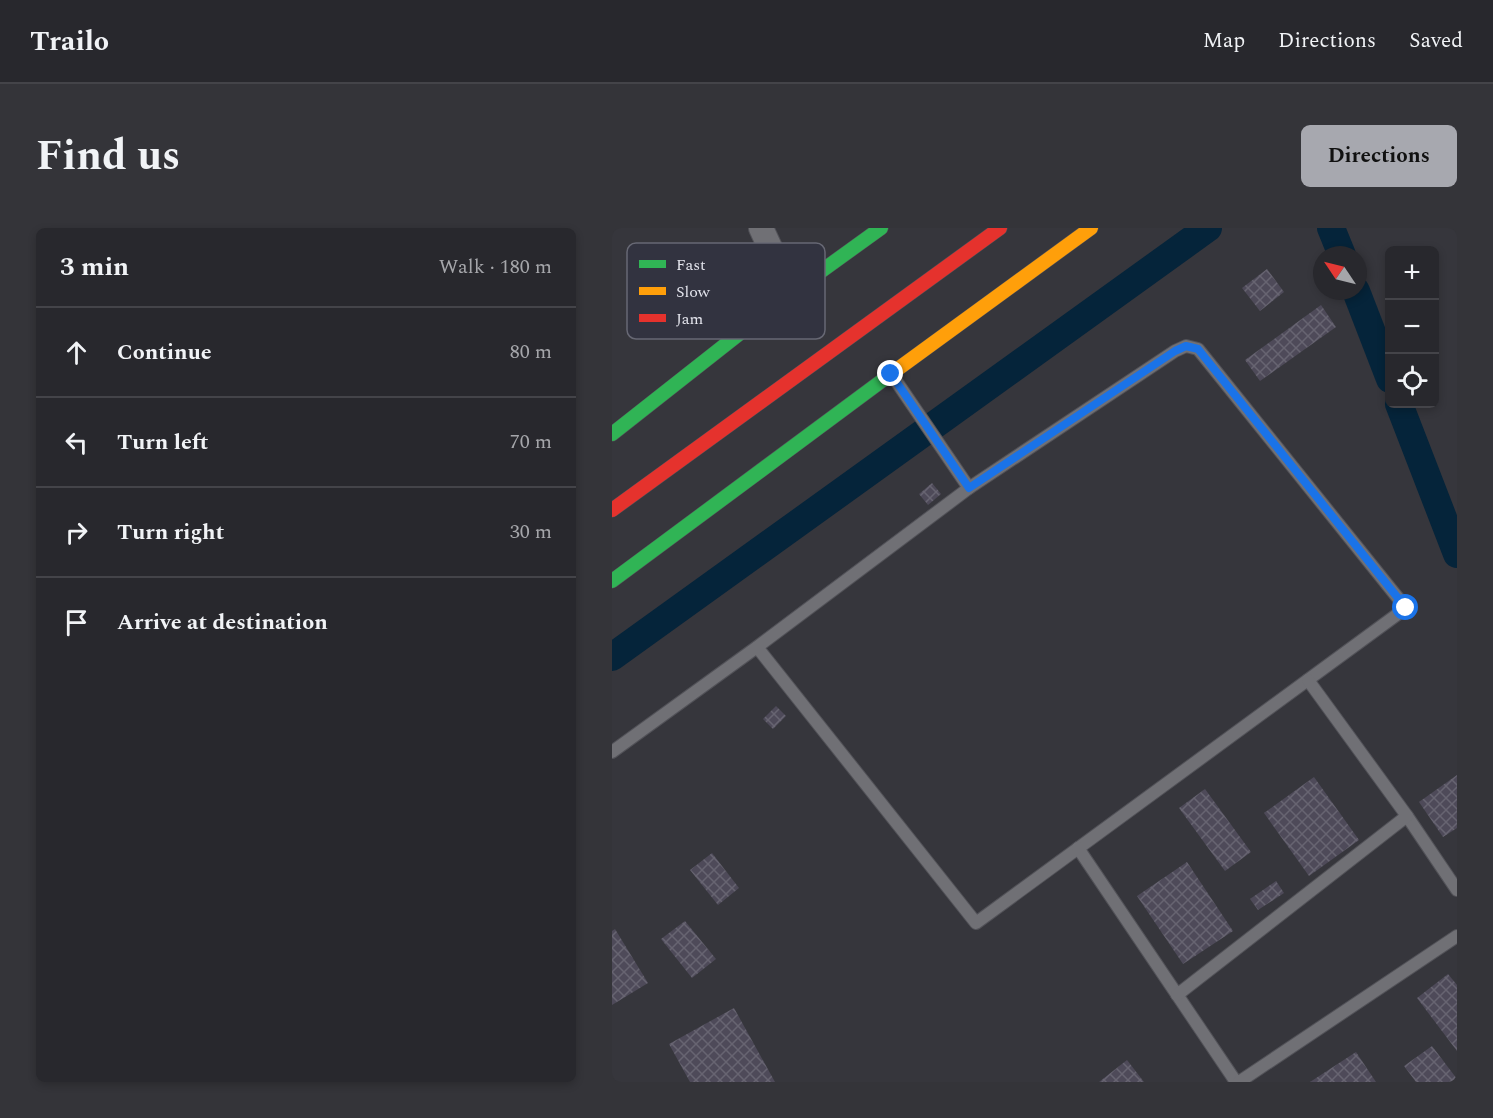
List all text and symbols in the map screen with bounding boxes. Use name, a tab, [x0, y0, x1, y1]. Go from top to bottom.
text: Trailo	[30, 20, 109, 63]
text: Map	[1203, 25, 1245, 57]
text: Directions	[1278, 25, 1376, 57]
text: Saved	[1409, 25, 1463, 57]
text: Find us	[36, 125, 180, 188]
button: Directions	[1301, 125, 1457, 187]
legend	[627, 243, 825, 339]
north arrow	[1313, 246, 1367, 300]
map controls	[1385, 246, 1439, 408]
button: +	[1385, 246, 1439, 300]
text: 3 min	[60, 247, 129, 287]
text: Walk · 180 m	[439, 252, 552, 282]
text: Fast	[676, 253, 706, 277]
text: Slow	[676, 280, 711, 304]
button: −	[1385, 300, 1439, 354]
text: Jam	[676, 307, 704, 331]
icon: ahead	[60, 336, 93, 369]
text: Continue	[117, 336, 212, 369]
text: 80 m	[510, 337, 552, 367]
button: locate	[1385, 354, 1439, 408]
route end	[877, 360, 903, 386]
icon: left	[60, 426, 93, 459]
text: Turn left	[117, 426, 209, 459]
text: 70 m	[510, 427, 552, 457]
icon: right	[60, 516, 93, 549]
text: Turn right	[117, 516, 224, 549]
text: 30 m	[510, 517, 552, 547]
route start	[1392, 594, 1418, 620]
icon: arrive	[60, 606, 93, 639]
text: Arrive at destination	[117, 606, 328, 639]

